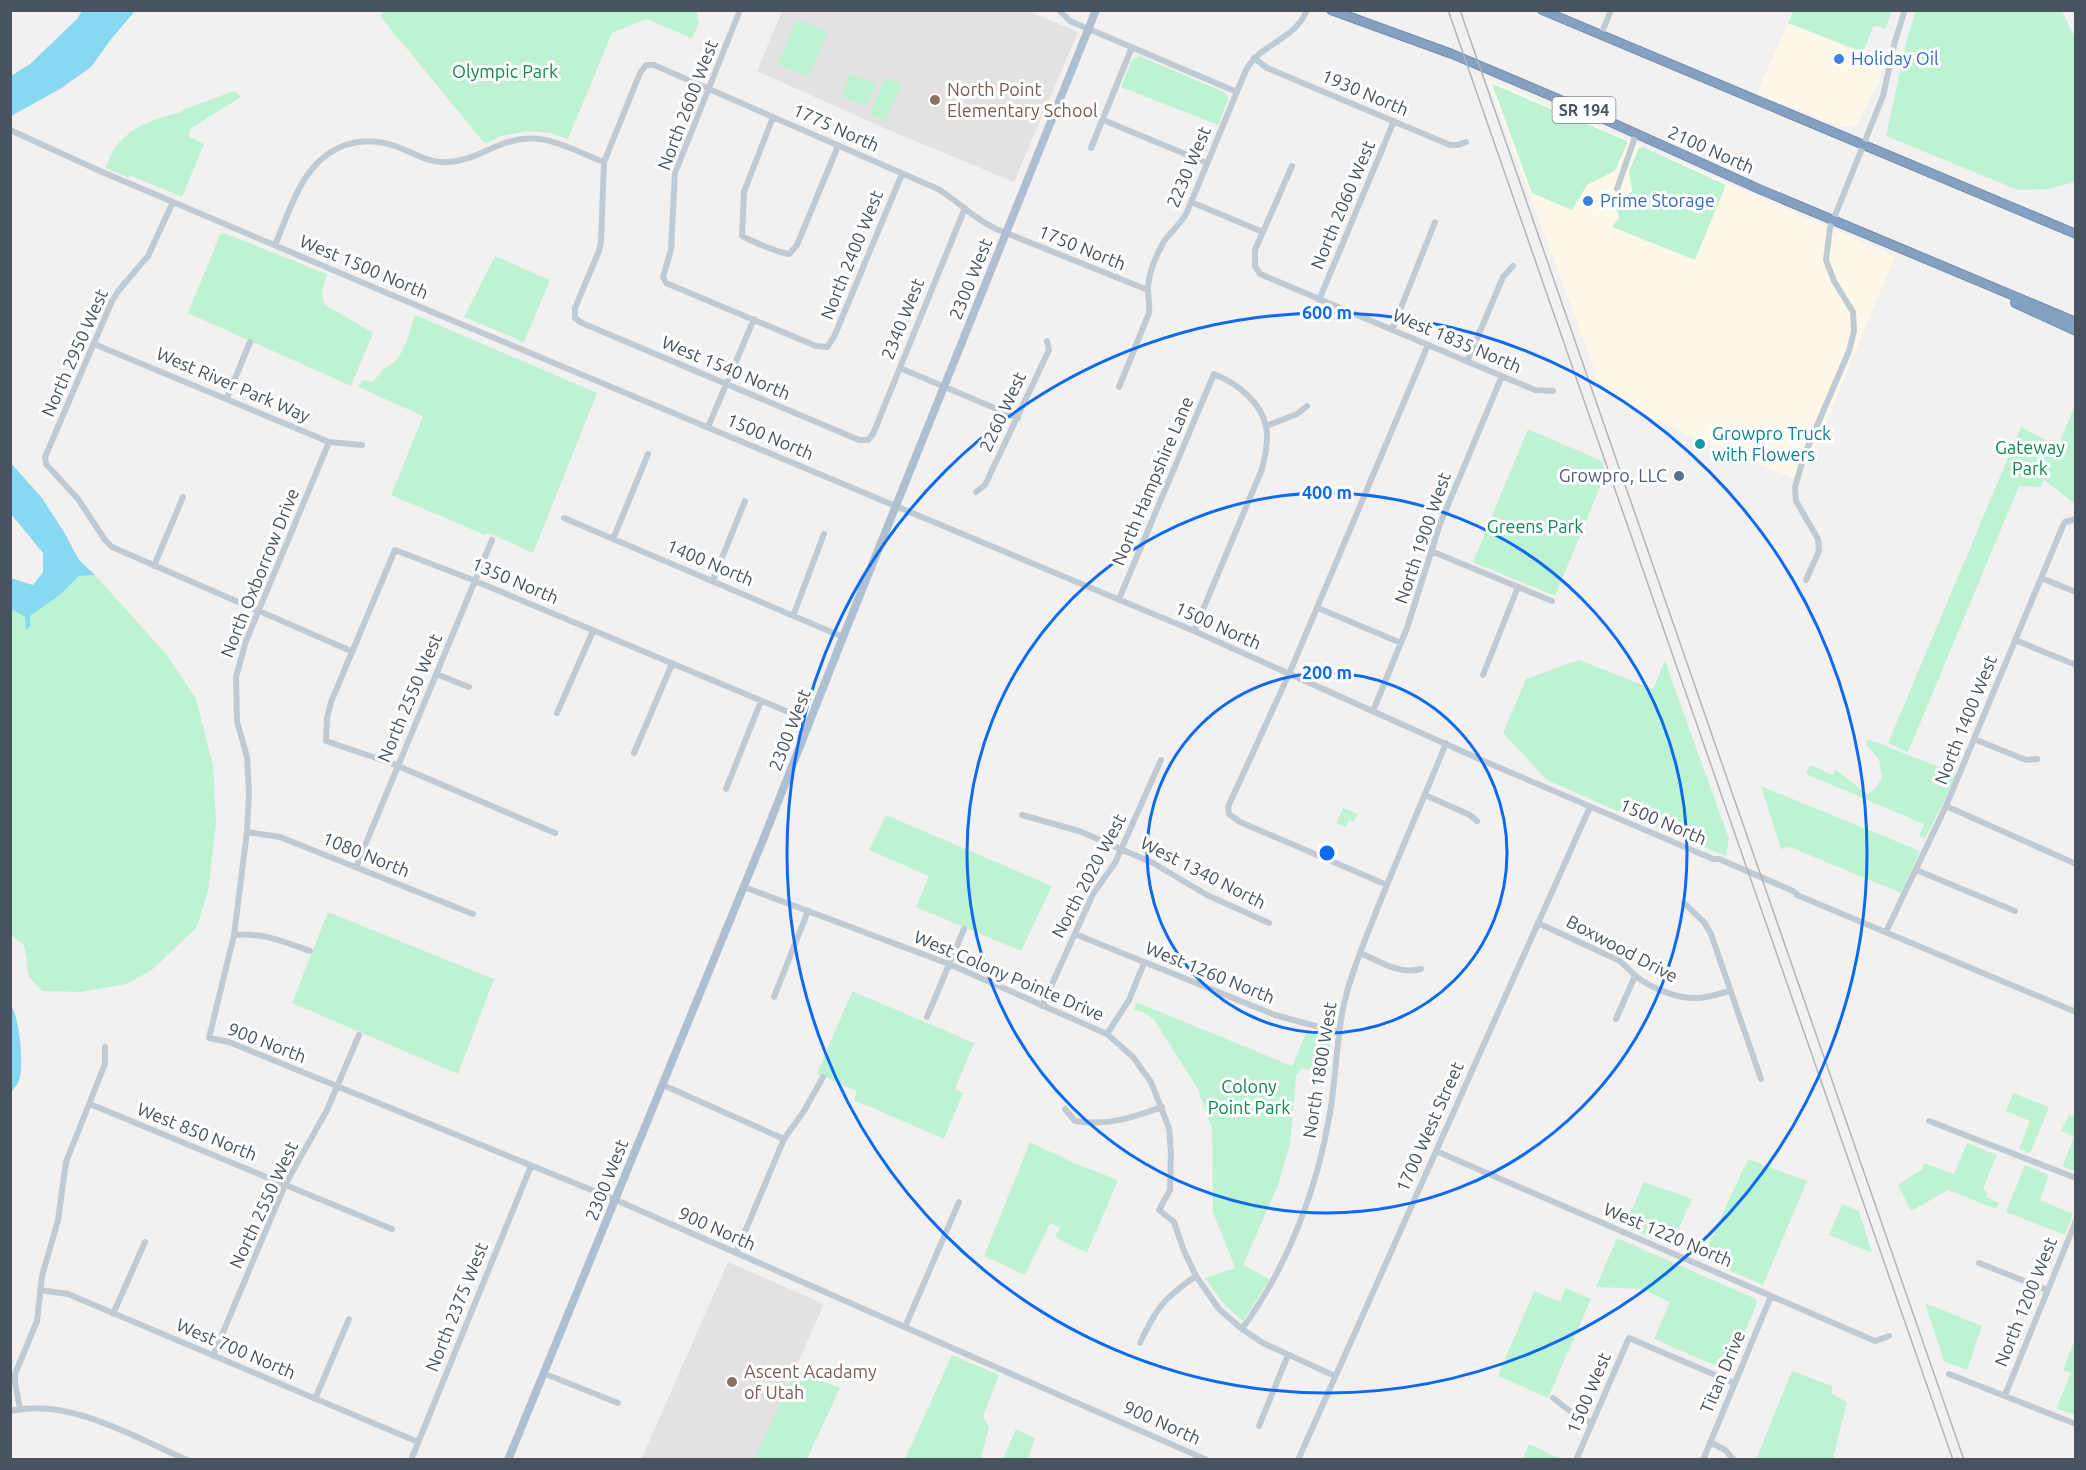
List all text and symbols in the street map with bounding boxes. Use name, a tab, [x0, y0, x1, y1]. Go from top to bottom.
street label: North 2600 West	[653, 37, 721, 172]
place label: Holiday Oil	[1851, 48, 1939, 68]
marker: Holiday Oil	[1832, 52, 1846, 66]
park label: Olympic Park	[452, 61, 558, 81]
street label: 1930 North	[1319, 65, 1412, 119]
place label: North Point Elementary School	[947, 79, 1098, 120]
marker: North Point Elementary School	[928, 93, 942, 107]
road number: SR 194	[1552, 97, 1616, 123]
street label: 1775 North	[790, 99, 883, 155]
street label: 2100 North	[1665, 121, 1758, 177]
street label: 2230 West	[1162, 123, 1214, 210]
street label: North 2060 West	[1306, 137, 1378, 272]
street label: North 2400 West	[816, 187, 886, 322]
place label: Prime Storage	[1600, 190, 1715, 210]
marker: Prime Storage	[1581, 194, 1595, 208]
street label: 1750 North	[1036, 221, 1129, 274]
street label: West 1500 North	[297, 230, 432, 302]
street label: 2300 West	[945, 235, 995, 322]
street label: 2340 West	[877, 275, 927, 362]
street label: North 2950 West	[37, 286, 111, 420]
text: 600 m	[1302, 302, 1352, 322]
street label: West 1835 North	[1390, 304, 1525, 376]
street label: West 1540 North	[659, 331, 794, 403]
street label: West River Park Way	[154, 343, 313, 426]
street label: 2260 West	[975, 368, 1029, 455]
street label: North Hampshire Lane	[1107, 393, 1197, 568]
street label: 1500 North	[724, 409, 817, 463]
place label: Growpro Truck with Flowers	[1712, 423, 1831, 464]
marker: Growpro Truck with Flowers	[1693, 437, 1707, 451]
park label: Gateway Park	[1995, 437, 2065, 478]
place label: Growpro, LLC	[1559, 465, 1667, 485]
street label: North 1900 West	[1390, 469, 1454, 606]
marker: Growpro, LLC	[1672, 469, 1686, 483]
text: 400 m	[1302, 482, 1352, 502]
street label: North Oxborrow Drive	[216, 485, 302, 660]
park label: Greens Park	[1487, 516, 1583, 536]
street label: 1400 North	[664, 535, 757, 589]
street label: 1350 North	[469, 553, 562, 607]
street label: 1500 North	[1172, 597, 1265, 653]
street label: North 2550 West	[373, 630, 445, 765]
street label: North 1400 West	[1930, 652, 2000, 787]
text: 200 m	[1302, 662, 1352, 682]
street label: 2300 West	[764, 686, 814, 773]
street label: 1500 North	[1617, 794, 1710, 848]
street label: North 2020 West	[1047, 810, 1129, 941]
street label: 1080 North	[320, 828, 413, 881]
street label: West 1340 North	[1138, 832, 1269, 912]
centre of rings	[1317, 843, 1337, 863]
street label: Boxwood Drive	[1563, 910, 1682, 986]
street label: West Colony Pointe Drive	[911, 926, 1107, 1024]
street label: West 1260 North	[1143, 937, 1278, 1007]
street label: North 1800 West	[1298, 1000, 1340, 1139]
street label: 900 North	[225, 1018, 309, 1066]
street label: 1700 West Street	[1391, 1058, 1467, 1195]
park label: Colony Point Park	[1208, 1076, 1290, 1117]
street label: West 850 North	[135, 1098, 260, 1164]
street label: 2300 West	[581, 1136, 631, 1223]
street label: North 2550 West	[225, 1138, 301, 1271]
street label: West 1220 North	[1601, 1198, 1736, 1270]
street label: 900 North	[676, 1202, 759, 1254]
street label: North 1200 West	[1990, 1234, 2060, 1369]
street label: North 2375 West	[421, 1239, 491, 1374]
street label: West 700 North	[174, 1314, 299, 1382]
street label: Titan Drive	[1696, 1327, 1748, 1416]
street label: 1500 West	[1562, 1349, 1614, 1436]
place label: Ascent Acadamy of Utah	[744, 1361, 877, 1402]
marker: Ascent Acadamy of Utah	[725, 1375, 739, 1389]
street label: 900 North	[1121, 1396, 1204, 1448]

